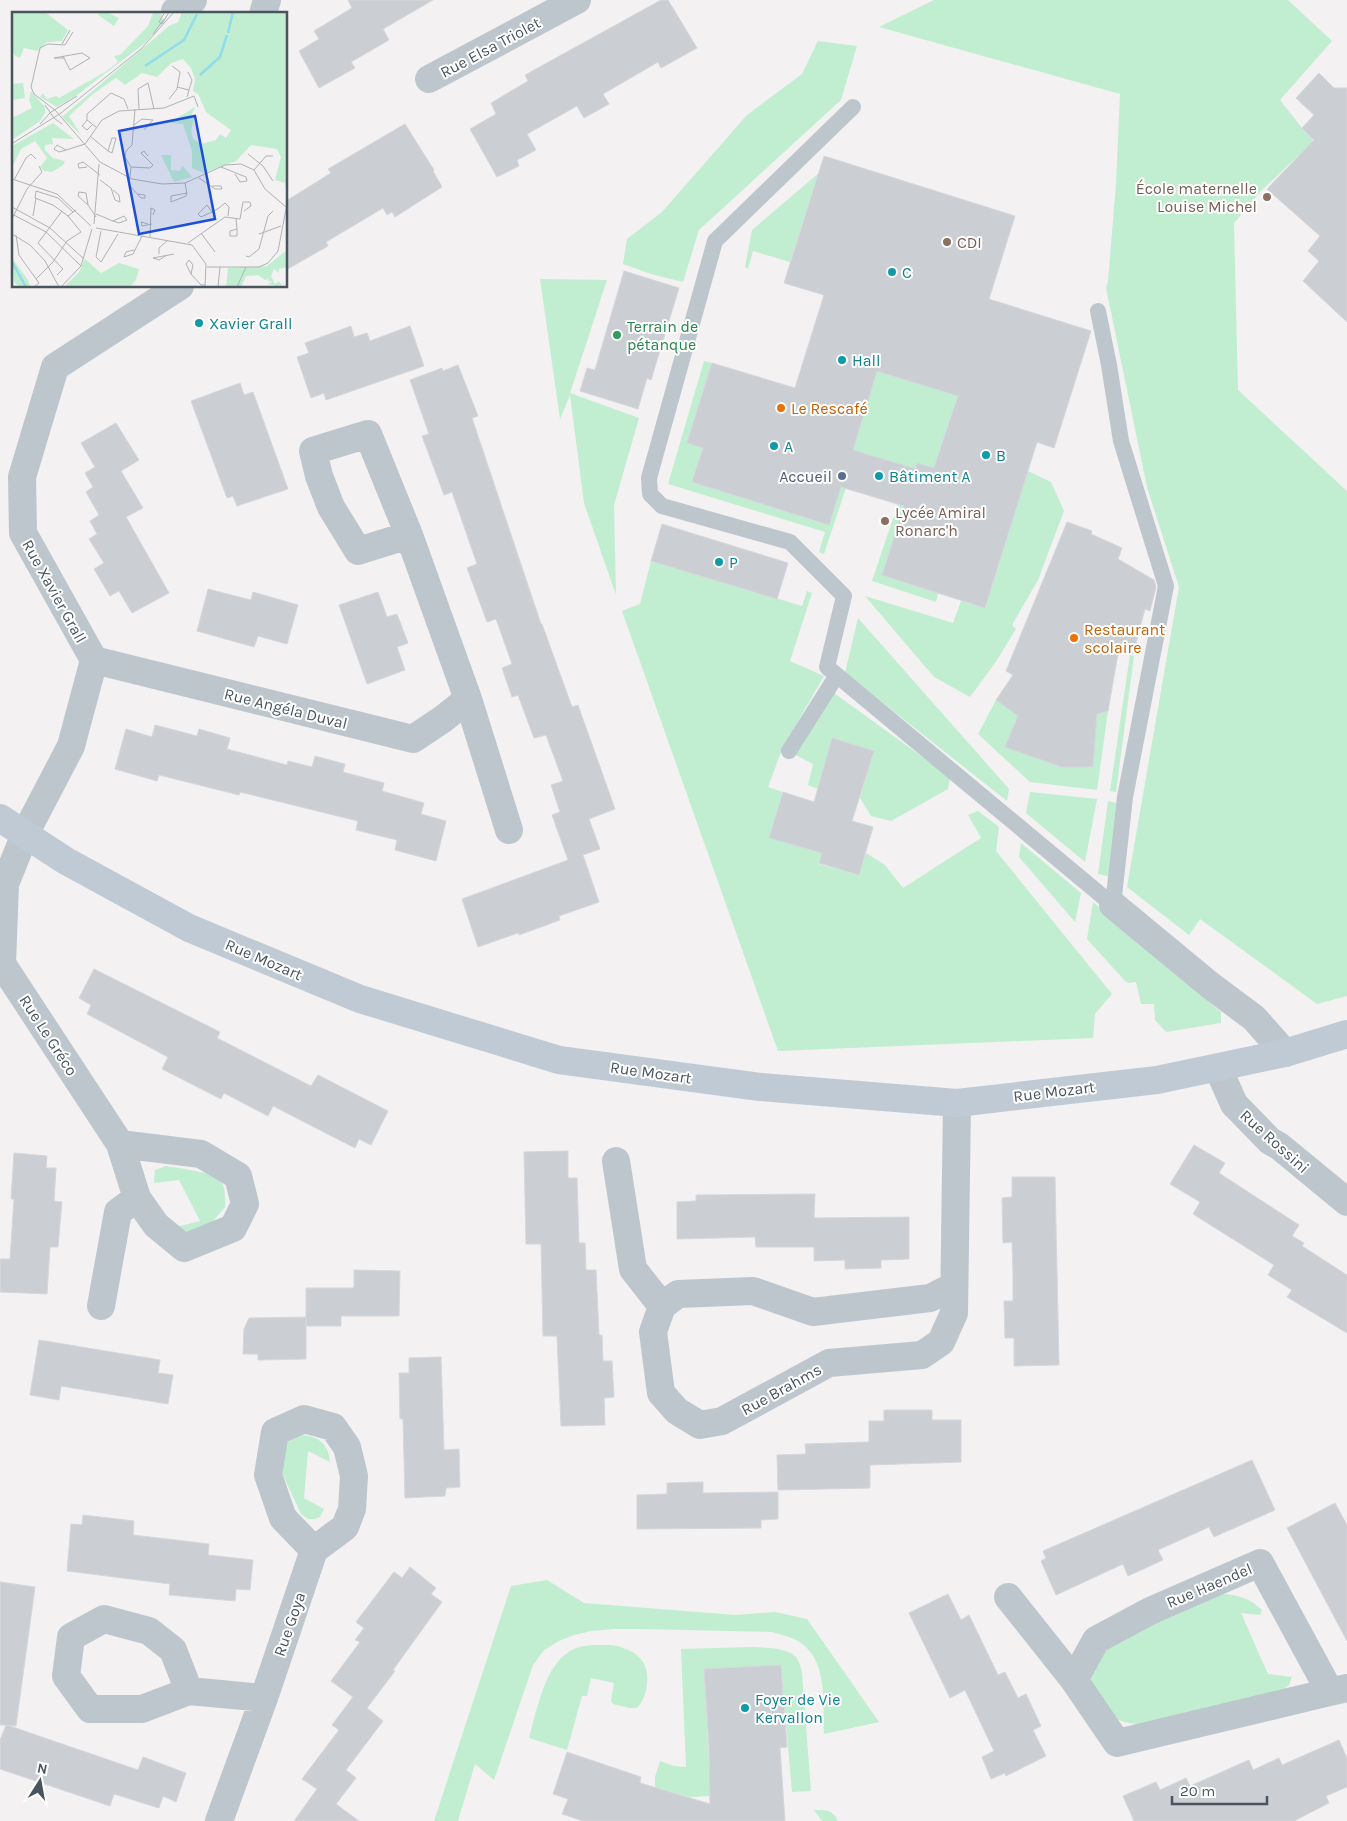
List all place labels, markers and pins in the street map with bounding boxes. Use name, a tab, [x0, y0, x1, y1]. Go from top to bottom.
place label: École maternelle Louise Michel	[1136, 179, 1257, 216]
marker: École maternelle Louise Michel	[1261, 191, 1273, 203]
place label: CDI	[957, 233, 982, 252]
marker: CDI	[941, 236, 953, 248]
place label: C	[902, 263, 912, 282]
marker: C	[886, 266, 898, 278]
place label: Xavier Grall	[209, 314, 293, 333]
marker: Xavier Grall	[193, 317, 205, 329]
place label: Terrain de pétanque	[627, 317, 698, 354]
marker: Terrain de pétanque	[611, 329, 623, 341]
place label: Hall	[852, 351, 880, 370]
marker: Hall	[836, 354, 848, 366]
place label: Le Rescafé	[791, 399, 868, 418]
marker: Le Rescafé	[775, 402, 787, 414]
place label: A	[784, 437, 793, 456]
marker: A	[768, 440, 780, 452]
place label: B	[996, 446, 1006, 465]
marker: B	[980, 449, 992, 461]
place label: Accueil	[779, 467, 832, 486]
place label: Bâtiment A	[889, 467, 970, 486]
marker: Accueil	[836, 470, 848, 482]
marker: Bâtiment A	[873, 470, 885, 482]
place label: Lycée Amiral Ronarc'h	[895, 503, 986, 540]
marker: Lycée Amiral Ronarc'h	[879, 515, 891, 527]
place label: P	[729, 553, 738, 572]
marker: P	[713, 556, 725, 568]
place label: Restaurant scolaire	[1084, 620, 1165, 657]
marker: Restaurant scolaire	[1068, 632, 1080, 644]
place label: Foyer de Vie Kervallon	[755, 1690, 840, 1727]
marker: Foyer de Vie Kervallon	[739, 1702, 751, 1714]

